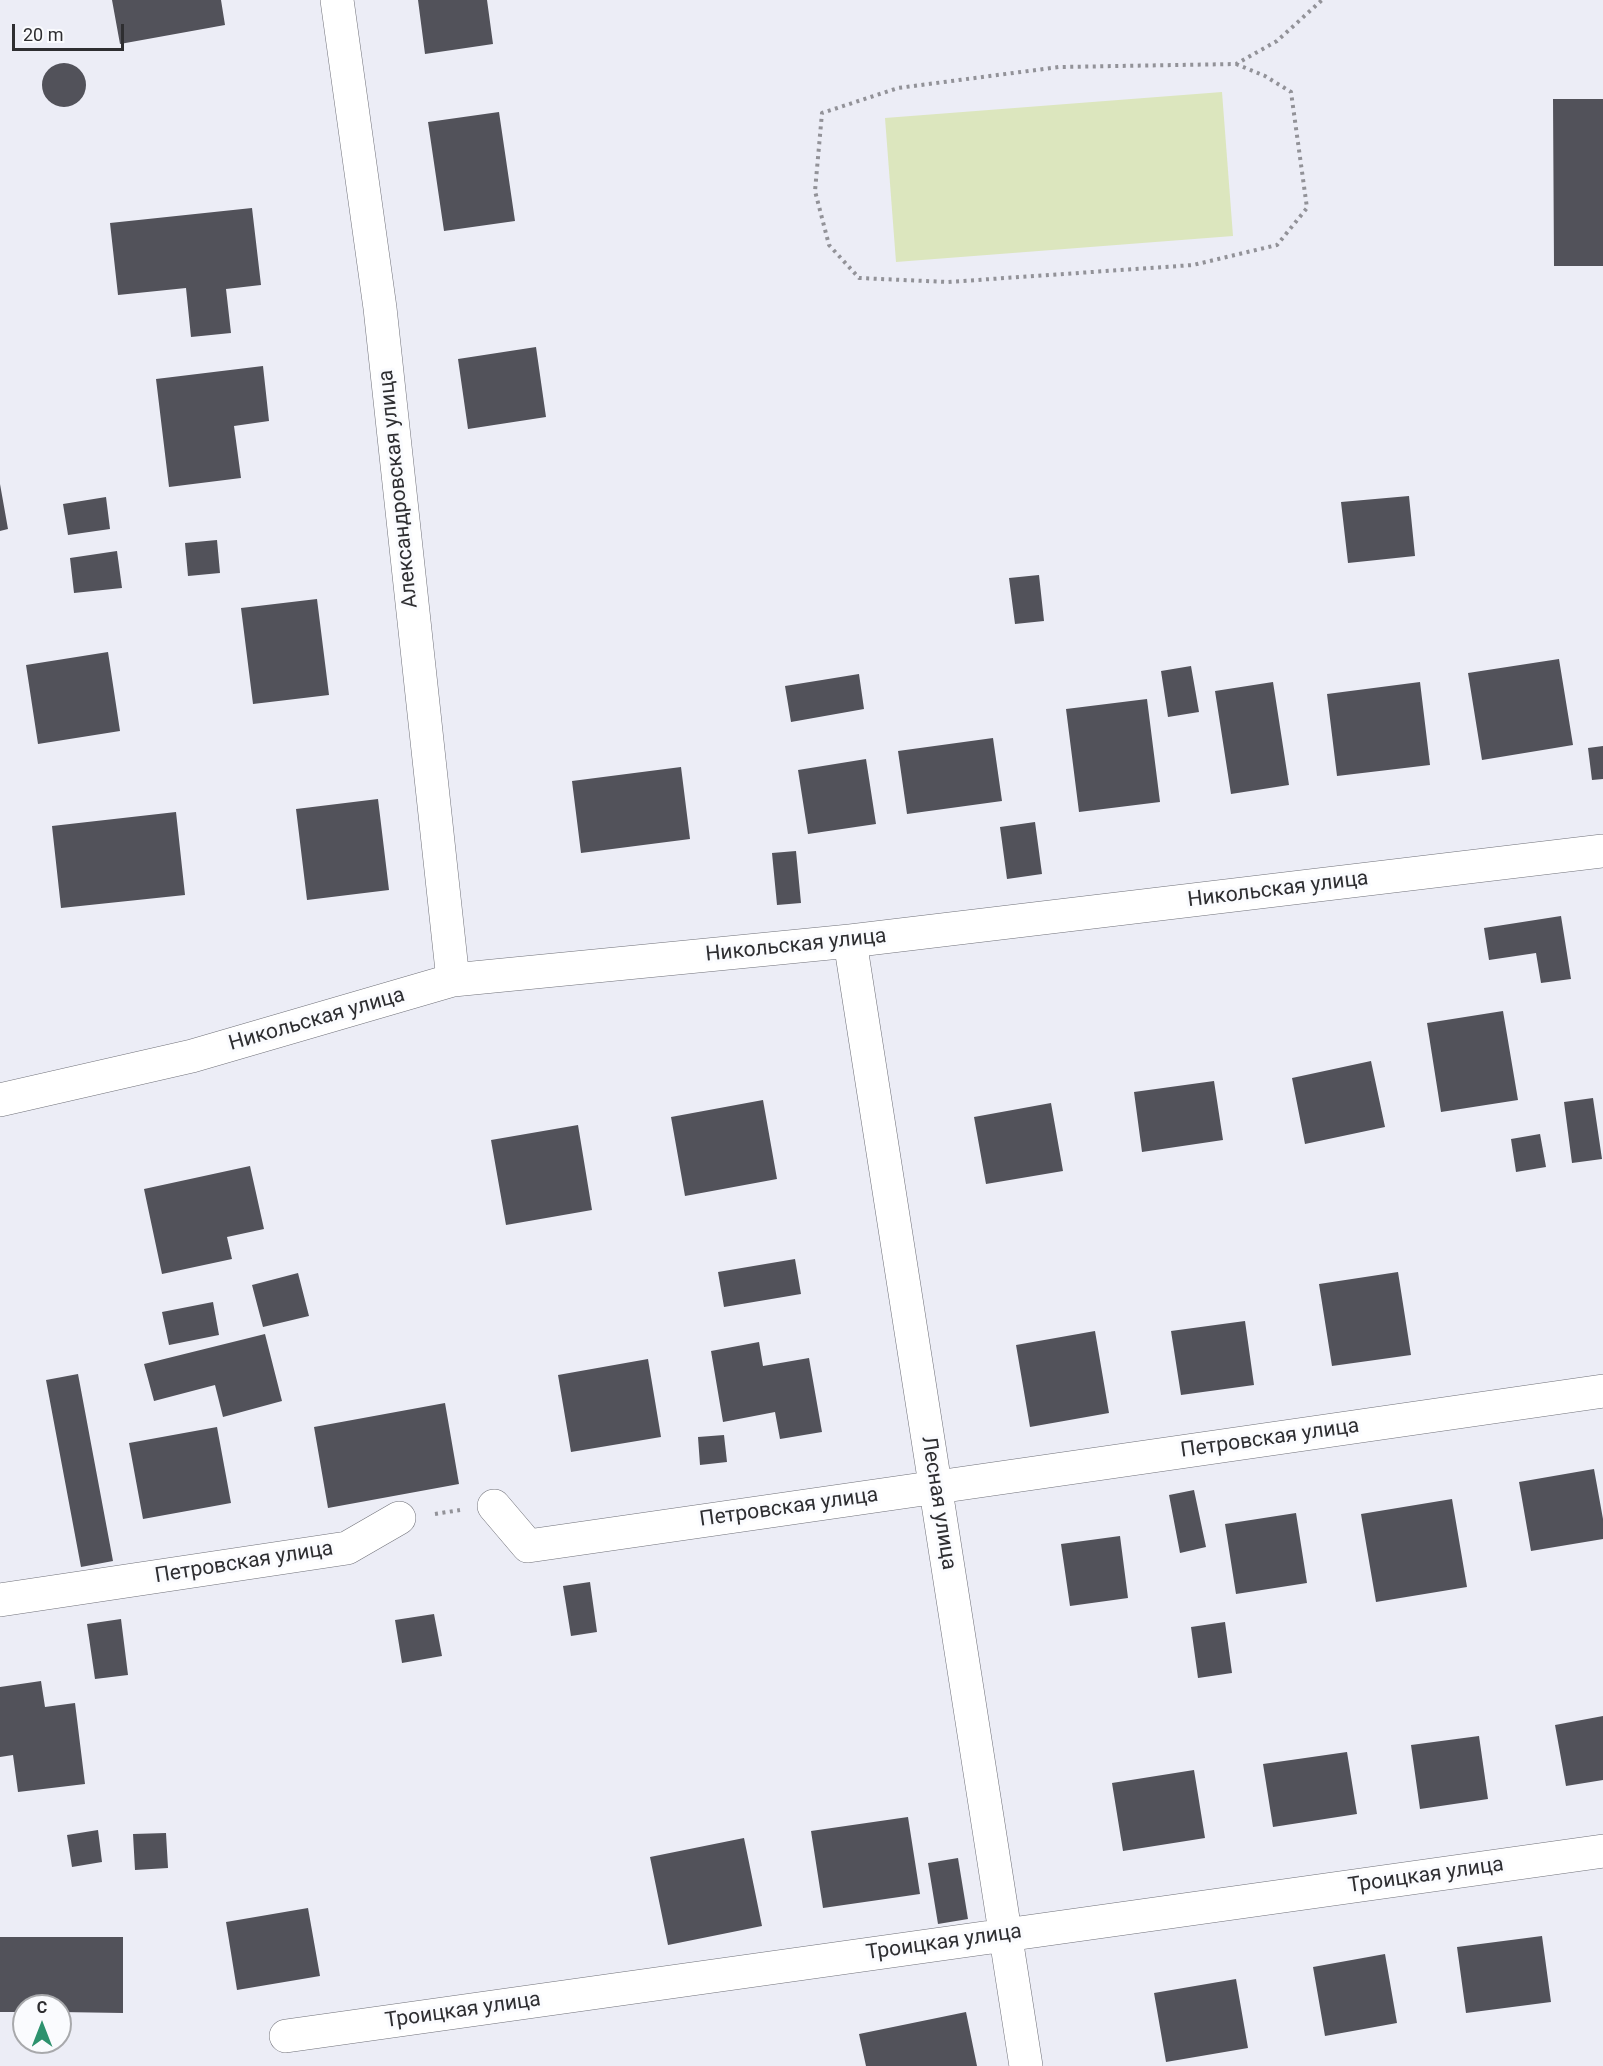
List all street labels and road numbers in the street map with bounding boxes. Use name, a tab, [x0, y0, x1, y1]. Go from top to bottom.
street label: Александровская улица	[374, 369, 424, 609]
street label: Никольская улица	[1186, 866, 1370, 914]
street label: Никольская улица	[704, 924, 888, 968]
street label: Никольская улица	[226, 983, 408, 1057]
street label: Петровская улица	[1179, 1414, 1361, 1464]
street label: Лесная улица	[915, 1434, 961, 1572]
street label: Петровская улица	[698, 1483, 880, 1533]
street label: Петровская улица	[153, 1536, 335, 1590]
street label: Троицкая улица	[1347, 1853, 1505, 1899]
street label: Троицкая улица	[865, 1920, 1023, 1966]
street label: Троицкая улица	[384, 1988, 542, 2034]

